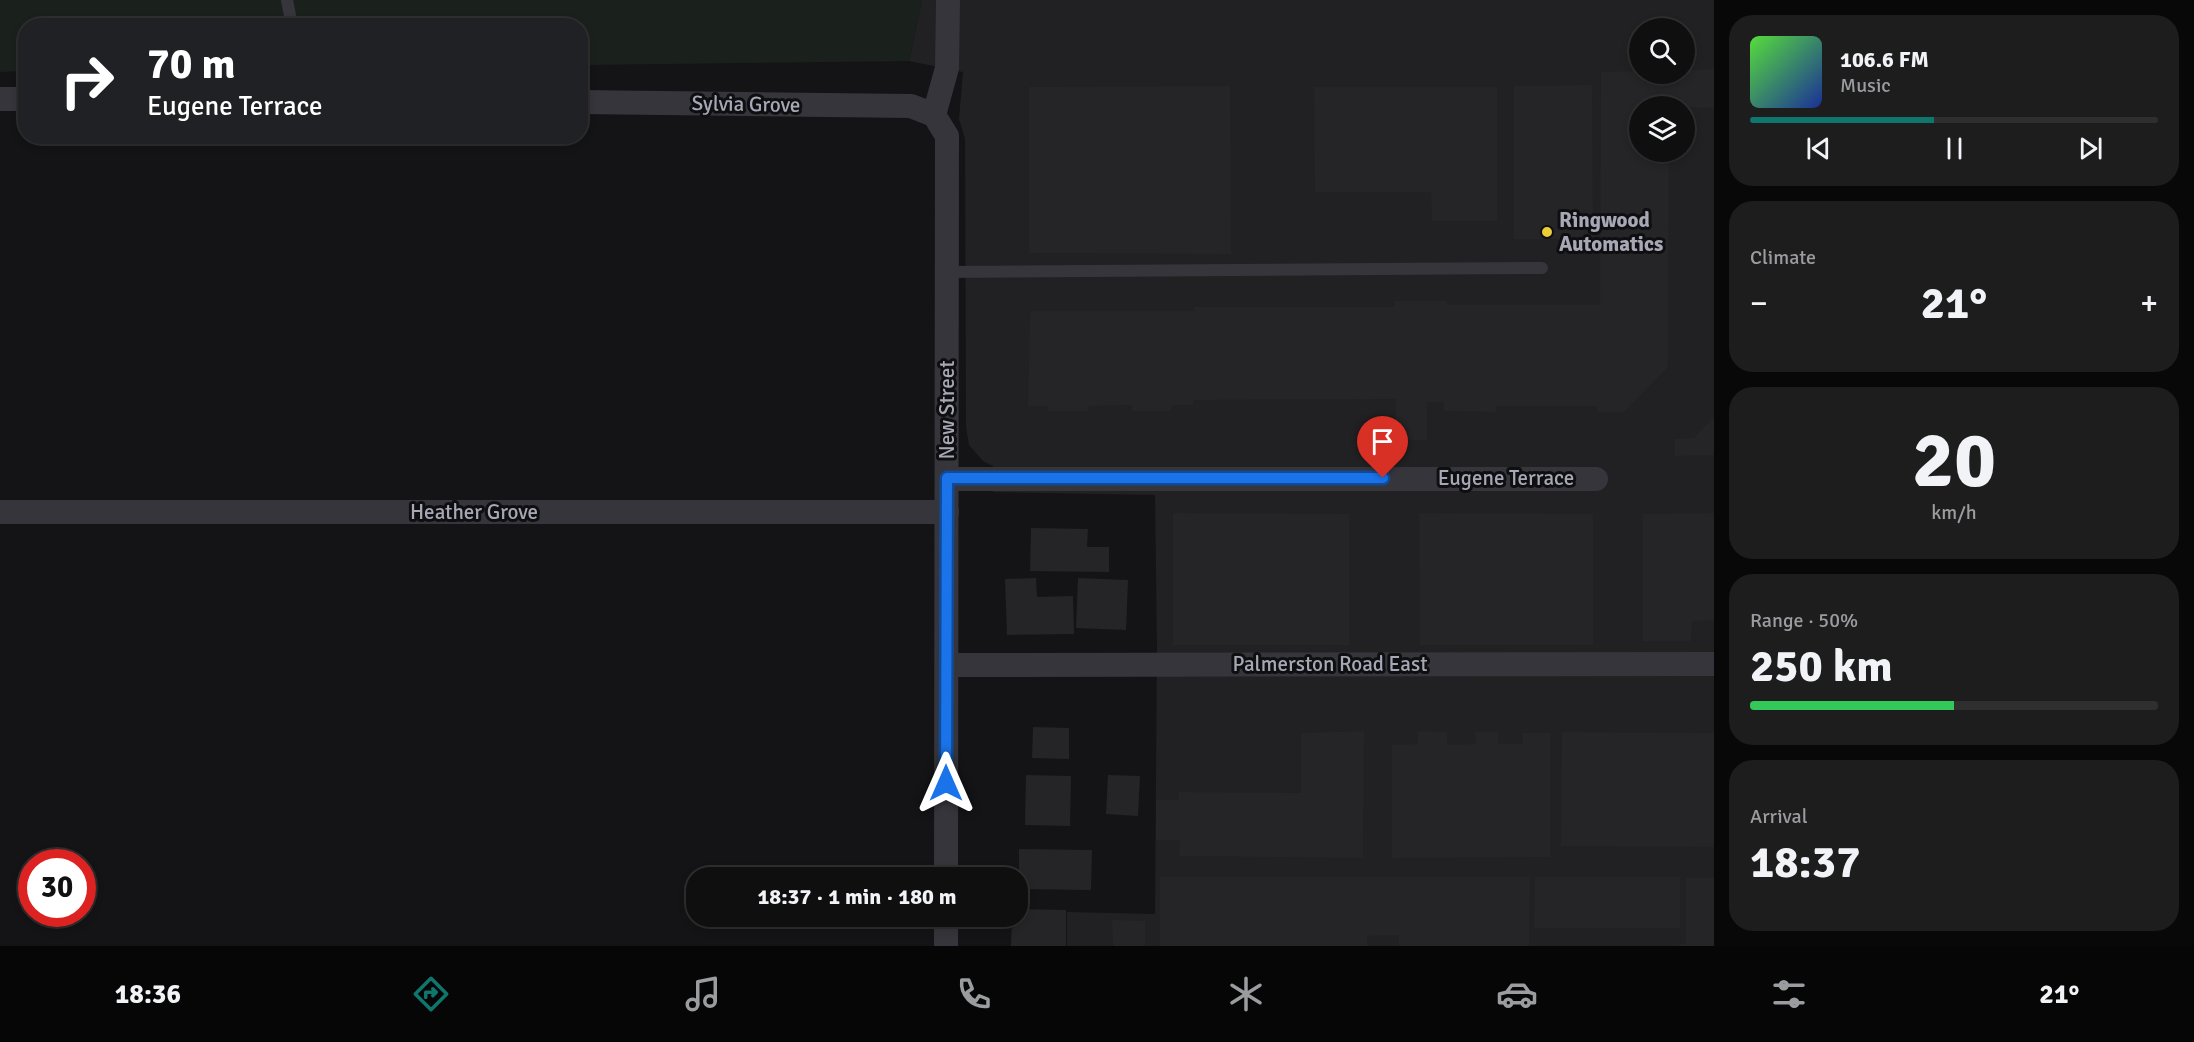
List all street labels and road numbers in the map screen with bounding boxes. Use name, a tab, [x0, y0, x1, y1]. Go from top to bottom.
street label: Sylvia Grove	[691, 90, 801, 118]
street label: New Street	[934, 360, 960, 460]
street label: Eugene Terrace	[1438, 465, 1574, 491]
street label: Heather Grove	[410, 499, 538, 525]
street label: Palmerston Road East	[1232, 651, 1428, 677]

